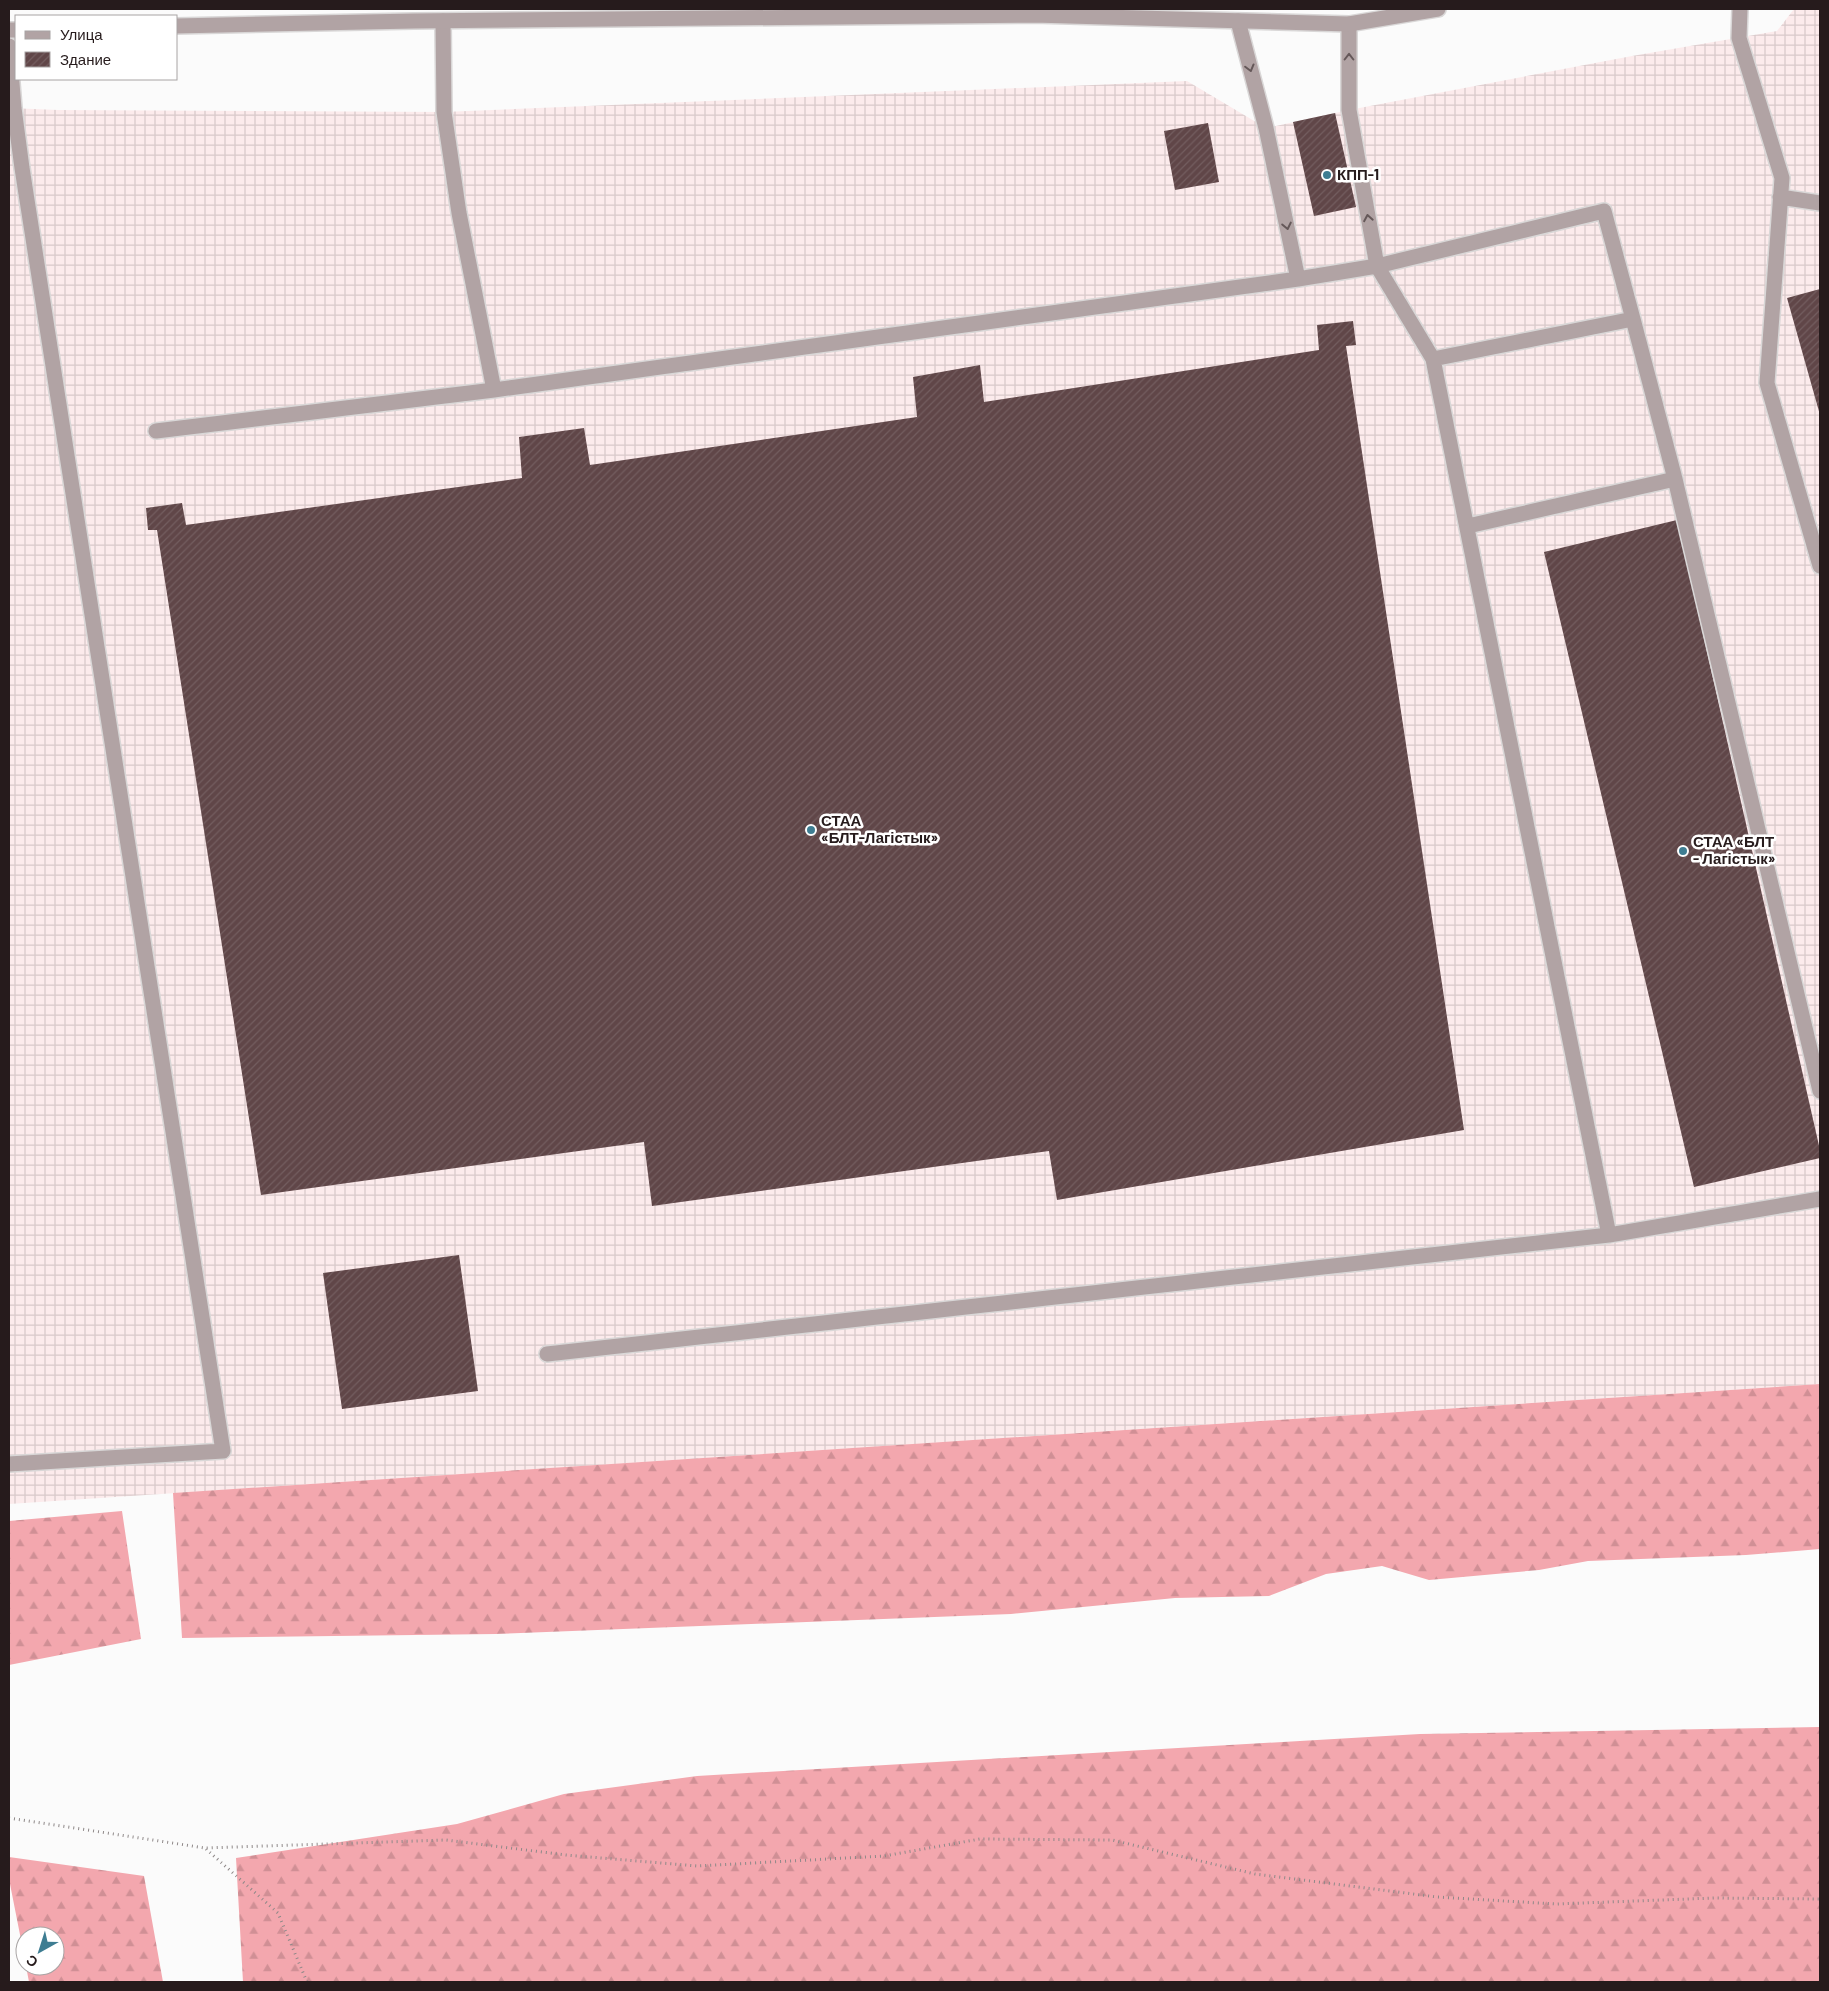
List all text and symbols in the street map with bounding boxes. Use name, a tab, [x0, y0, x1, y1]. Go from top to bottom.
legend	[15, 15, 178, 80]
text: Улица	[60, 25, 103, 43]
text: Здание	[60, 50, 111, 68]
one-way arrow	[1344, 53, 1354, 60]
one-way arrow	[1245, 63, 1255, 71]
place label: КПП-1	[1337, 165, 1379, 183]
marker: КПП-1	[1321, 169, 1333, 181]
one-way arrow	[1364, 214, 1374, 222]
one-way arrow	[1281, 222, 1291, 230]
place label: СТАА «БЛТ-Лагістык»	[821, 811, 938, 846]
marker: СТАА «БЛТ-Лагістык»	[805, 824, 817, 836]
place label: СТАА «БЛТ - Лагістык»	[1693, 832, 1775, 867]
marker: СТАА «БЛТ - Лагістык»	[1677, 845, 1689, 857]
north arrow	[15, 1926, 65, 1976]
text: С	[22, 1952, 41, 1971]

